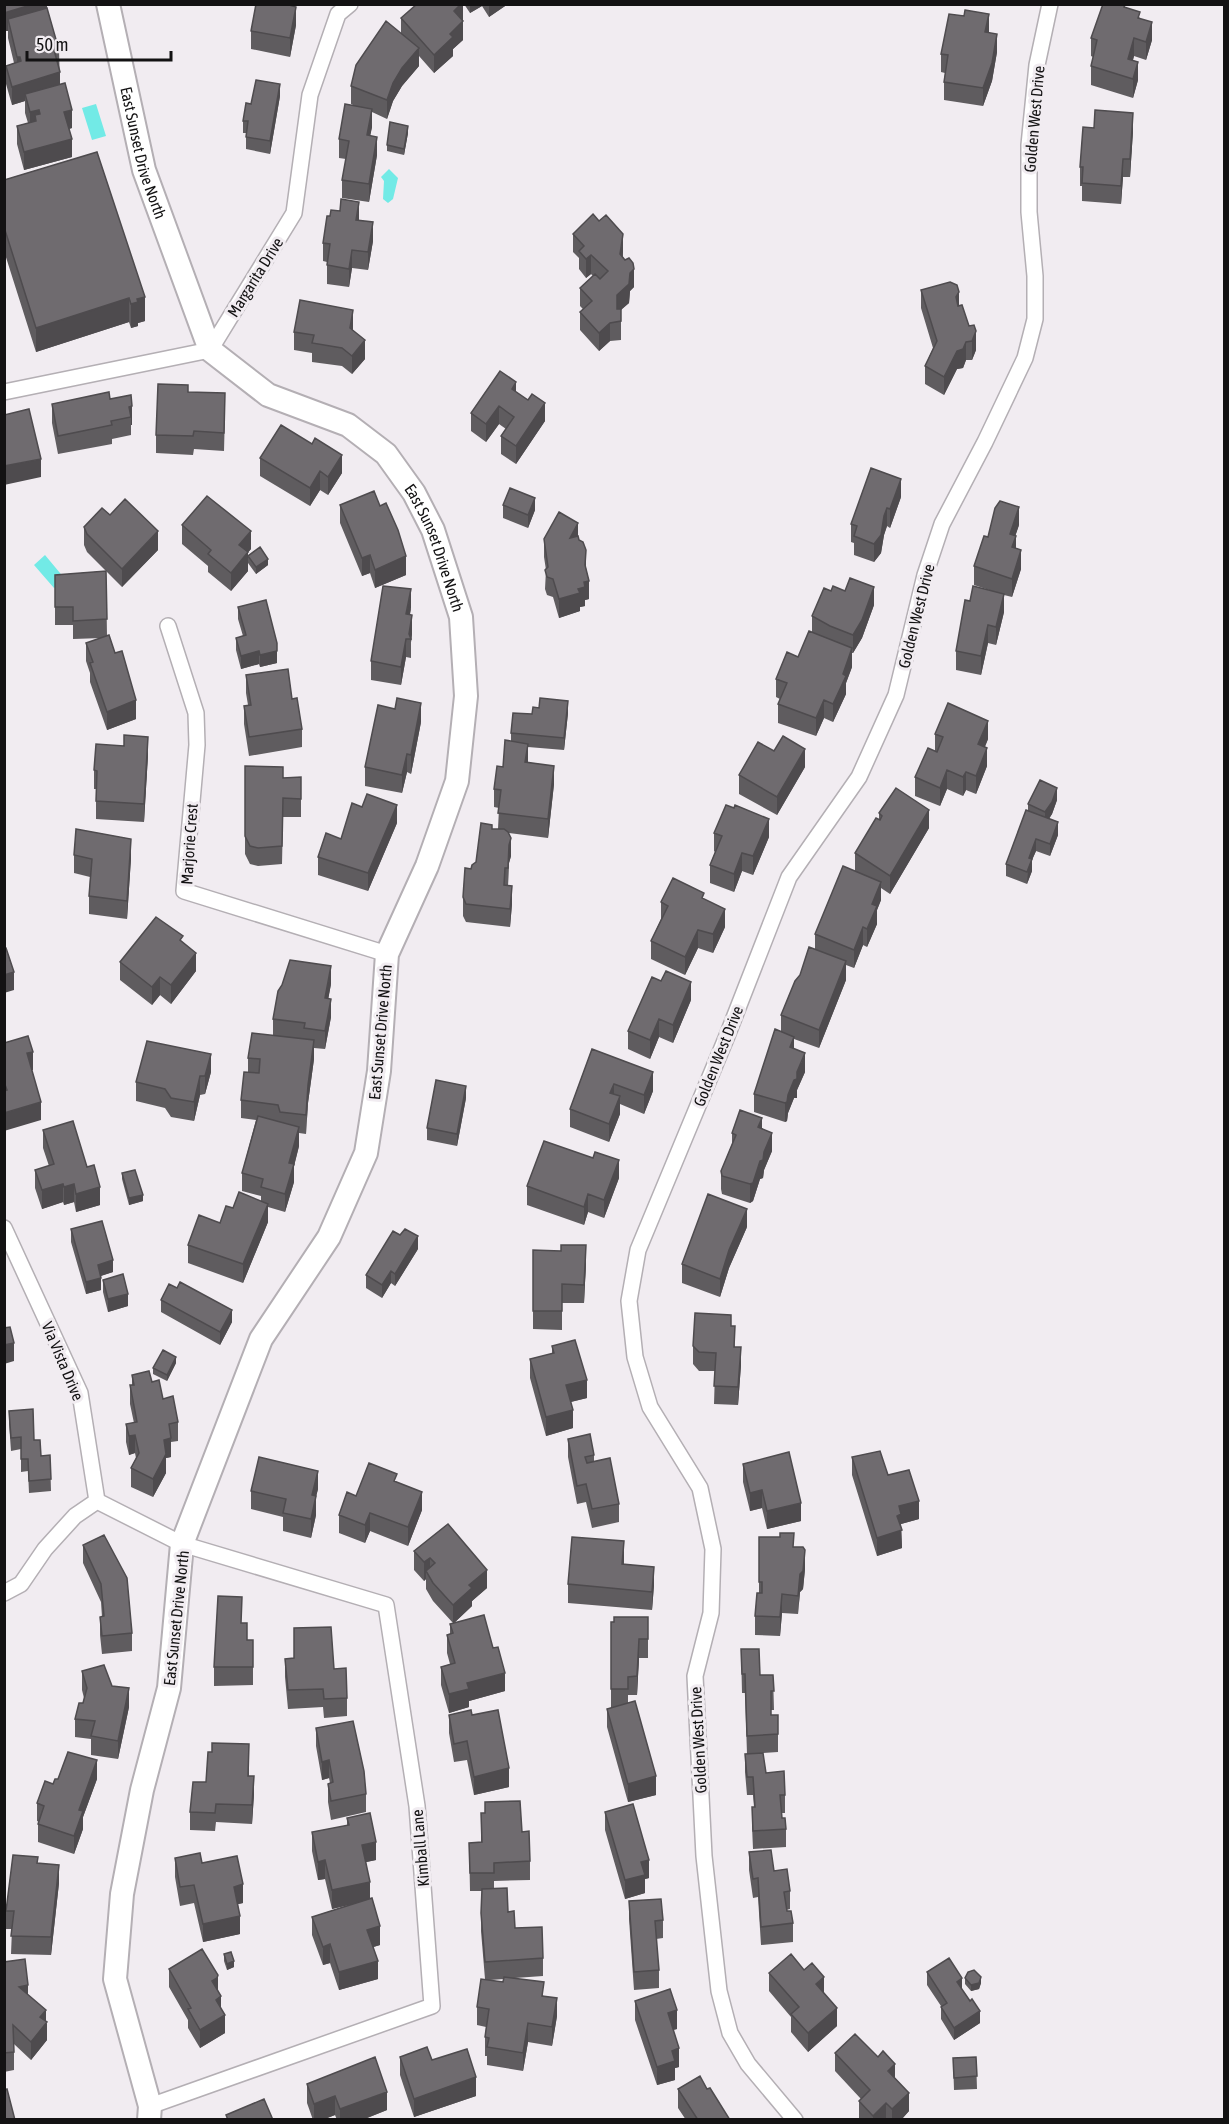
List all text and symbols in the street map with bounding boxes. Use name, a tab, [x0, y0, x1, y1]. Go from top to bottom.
scale bar	[27, 24, 171, 62]
text: 50 m	[36, 34, 68, 55]
street label: Golden West Drive	[1020, 65, 1048, 173]
street label: East Sunset Drive North	[117, 85, 170, 221]
street label: Margarita Drive	[223, 234, 287, 321]
street label: East Sunset Drive North	[401, 480, 468, 614]
street label: Golden West Drive	[894, 562, 938, 670]
street label: Marjorie Crest	[177, 802, 202, 885]
street label: East Sunset Drive North	[365, 964, 395, 1100]
street label: Golden West Drive	[690, 1003, 746, 1109]
street label: Via Vista Drive	[38, 1319, 88, 1403]
street label: East Sunset Drive North	[160, 1550, 192, 1686]
street label: Golden West Drive	[686, 1686, 710, 1794]
street label: Kimball Lane	[408, 1809, 432, 1887]

